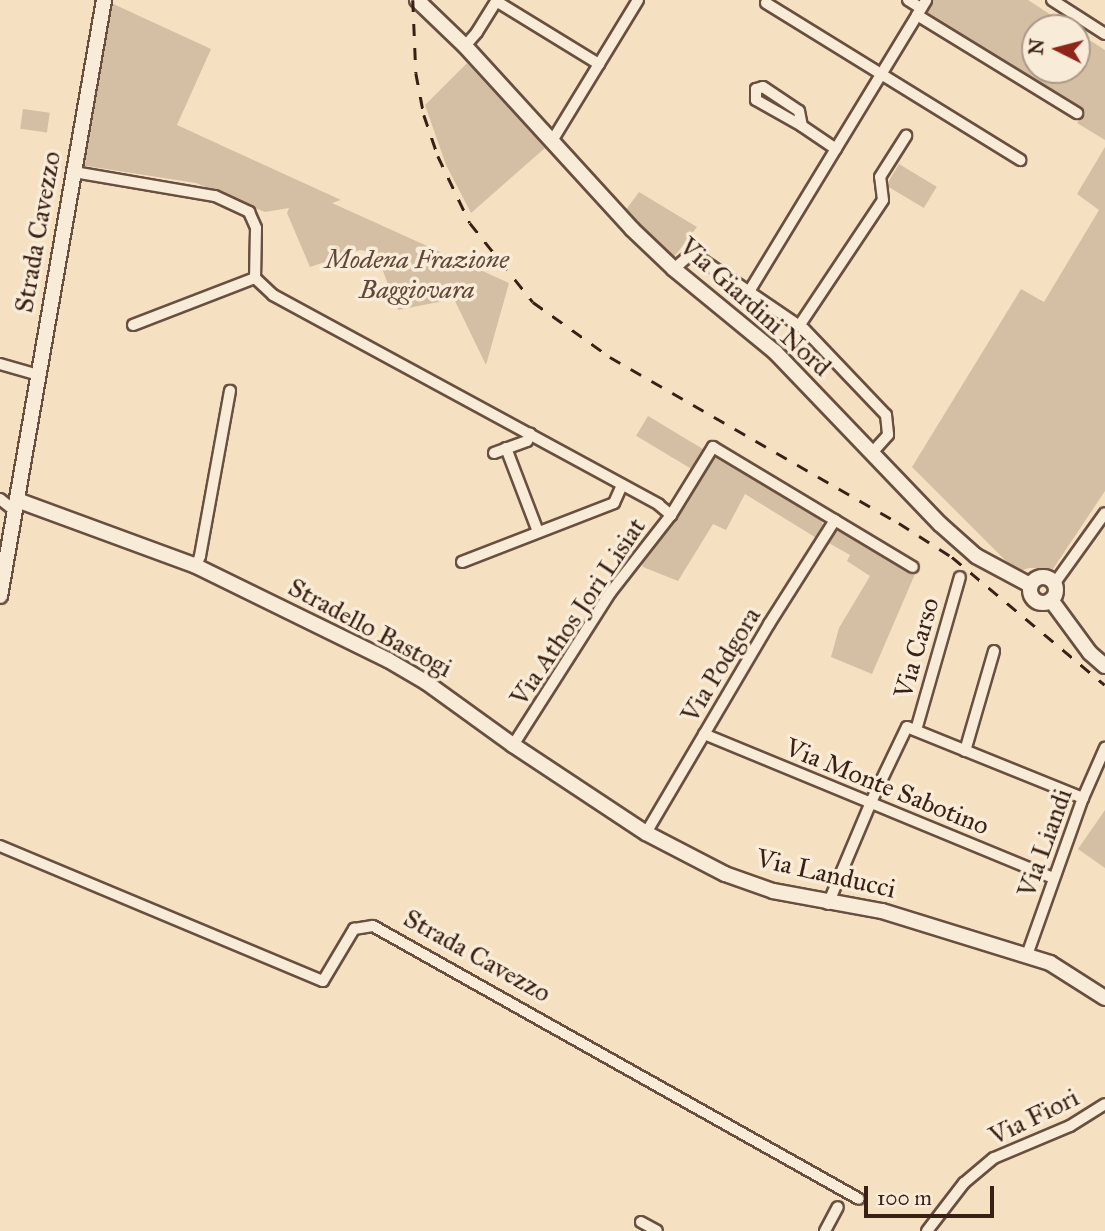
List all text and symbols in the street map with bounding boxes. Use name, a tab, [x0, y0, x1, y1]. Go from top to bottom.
north arrow	[1021, 14, 1091, 84]
text: N	[1024, 38, 1049, 56]
street label: Strada Cavezzo	[8, 149, 68, 315]
street label: Via Giardini Nord	[673, 231, 837, 383]
park label: Modena Frazione Baggiovara	[325, 244, 509, 306]
street label: Via Athos Jori Lisiat	[504, 512, 652, 712]
street label: Stradello Bastogi	[283, 572, 457, 684]
street label: Via Carso	[888, 594, 946, 702]
street label: Via Podgora	[675, 602, 767, 728]
street label: Via Monte Sabotino	[781, 732, 993, 842]
street label: Via Liandi	[1011, 784, 1079, 902]
street label: Via Landucci	[753, 843, 899, 905]
street label: Strada Cavezzo	[398, 903, 556, 1009]
street label: Via Fiori	[984, 1082, 1084, 1152]
scale bar	[867, 1172, 996, 1216]
text: 100 m	[877, 1185, 932, 1211]

